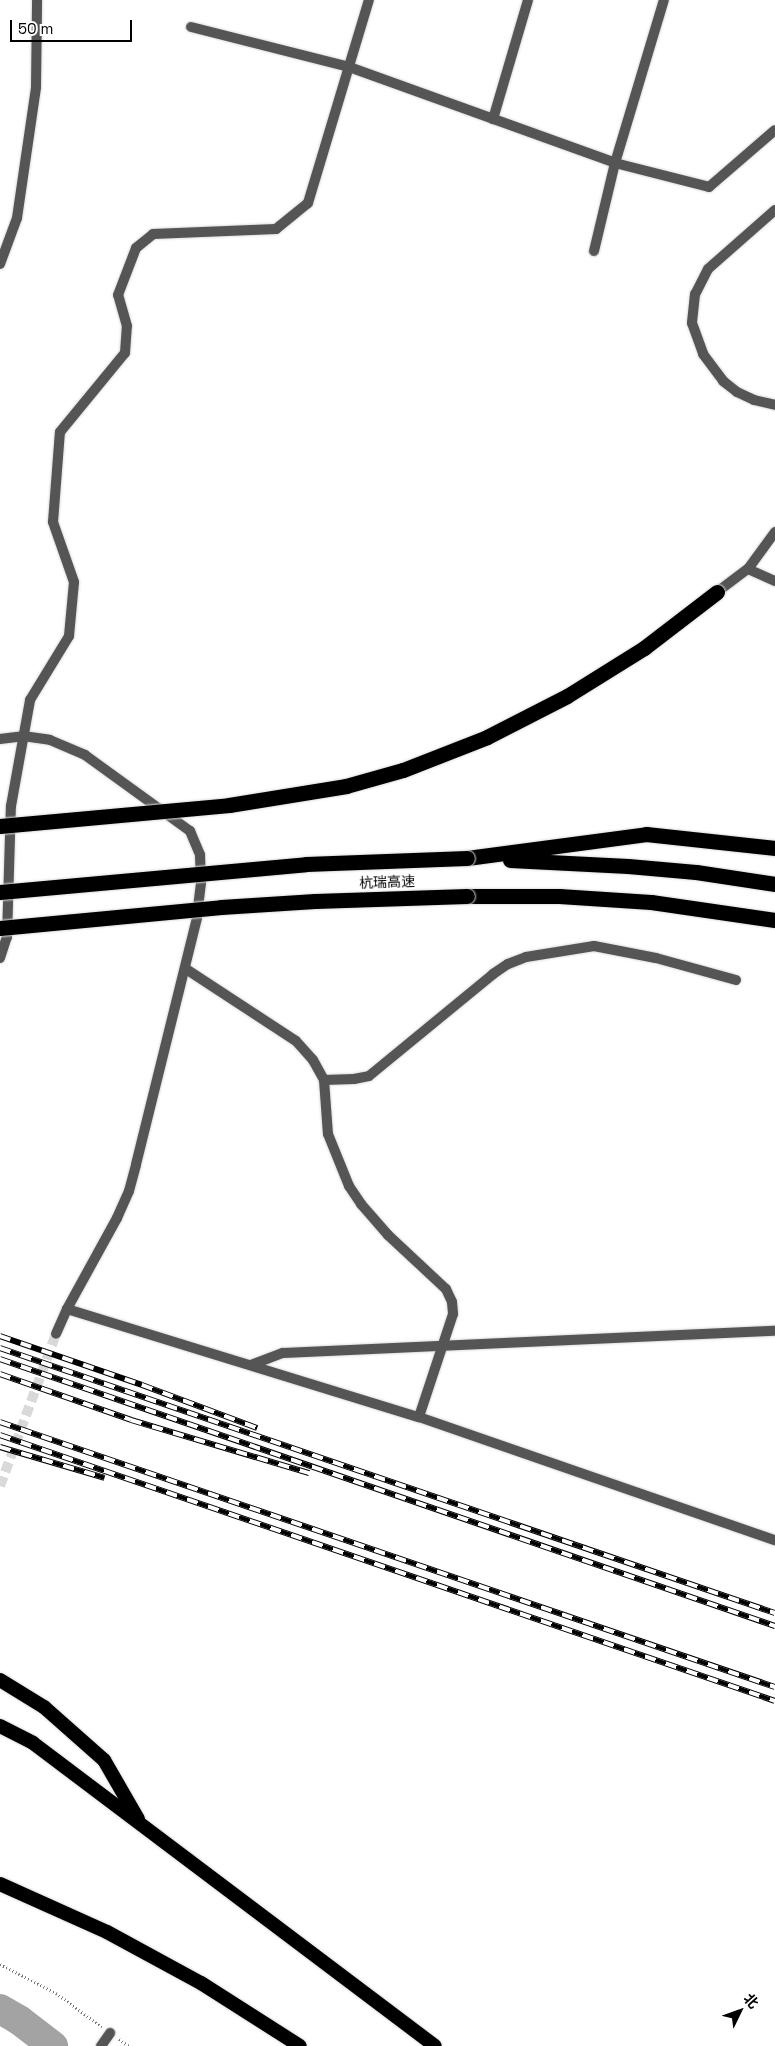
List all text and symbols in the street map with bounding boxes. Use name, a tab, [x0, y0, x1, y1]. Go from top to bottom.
scale bar	[12, 10, 135, 42]
text: 50 m	[18, 19, 53, 38]
street label: 杭瑞高速	[359, 873, 415, 891]
north arrow	[715, 1986, 765, 2036]
text: 北	[740, 1990, 763, 2012]

